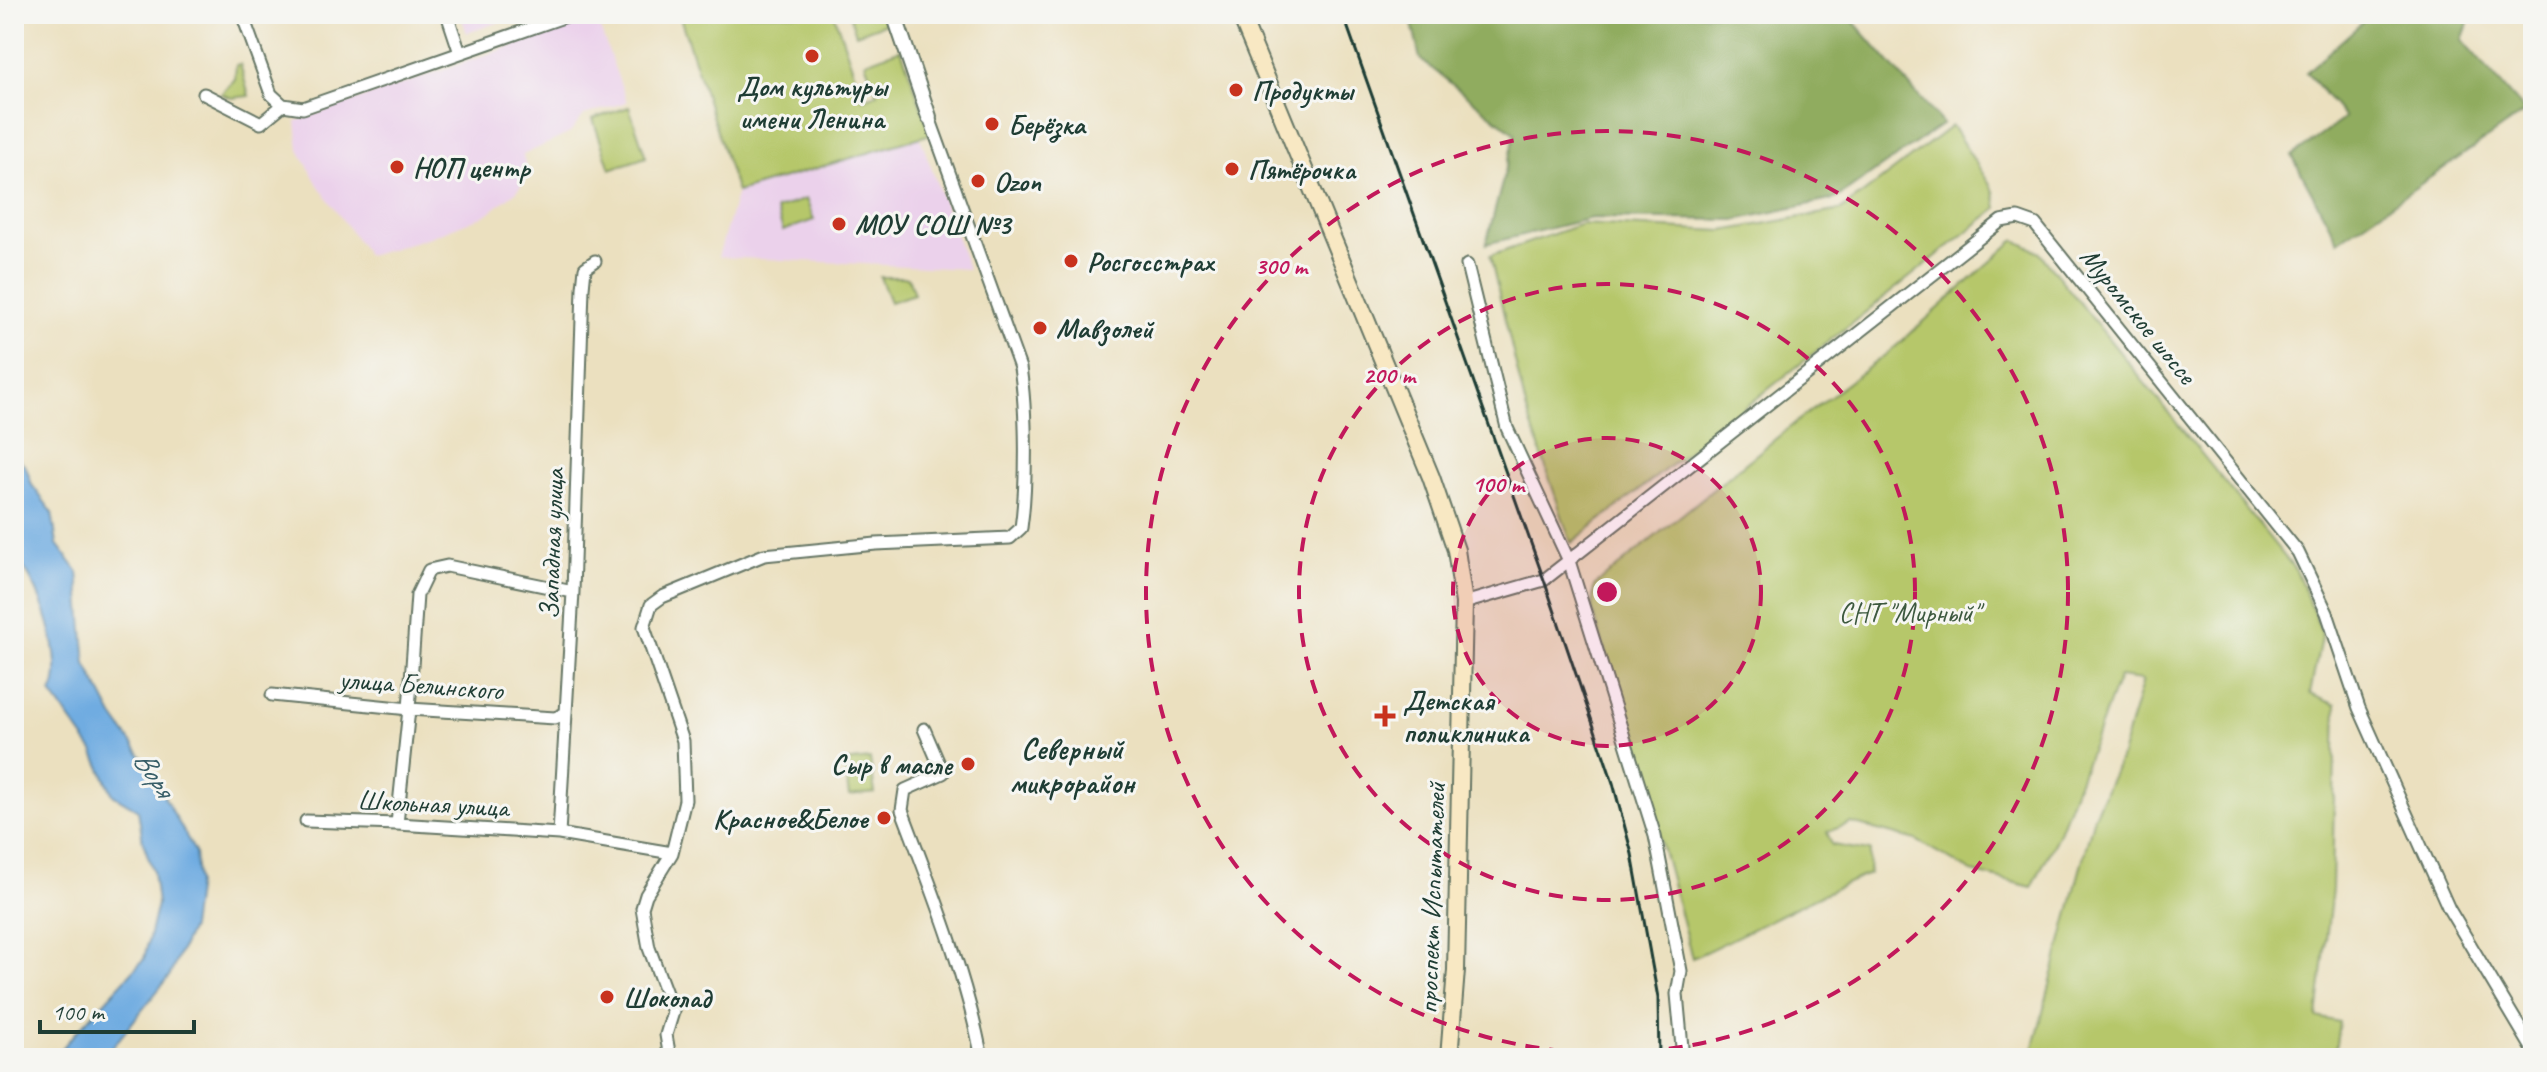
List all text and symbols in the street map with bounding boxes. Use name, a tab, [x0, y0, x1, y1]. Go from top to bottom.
marker: Дом культуры имени Ленина	[803, 47, 821, 65]
place label: Дом культуры имени Ленина	[737, 69, 890, 136]
place label: Продукты	[1252, 73, 1355, 109]
marker: Продукты	[1227, 81, 1245, 99]
place label: Берёзка	[1008, 107, 1087, 143]
marker: Берёзка	[983, 115, 1001, 133]
place label: НОП центр	[413, 150, 532, 185]
place label: Пятёрочка	[1248, 152, 1357, 187]
marker: НОП центр	[388, 158, 406, 176]
marker: Пятёрочка	[1223, 160, 1241, 178]
place label: Ozon	[994, 164, 1042, 199]
marker: Ozon	[969, 172, 987, 190]
place label: МОУ СОШ №3	[855, 207, 1013, 242]
marker: МОУ СОШ №3	[830, 215, 848, 233]
street label: Муромское шоссе	[2073, 240, 2206, 392]
place label: Росгосстрах	[1087, 244, 1216, 279]
text: 300 m	[1255, 251, 1309, 281]
marker: Росгосстрах	[1062, 252, 1080, 270]
place label: Мавзолей	[1056, 311, 1155, 347]
marker: Мавзолей	[1031, 319, 1049, 337]
text: 200 m	[1363, 360, 1417, 390]
street label: Западная улица	[531, 466, 572, 620]
text: 100 m	[1472, 469, 1526, 499]
centre of rings	[1593, 578, 1621, 606]
park label: СНТ "Мирный"	[1839, 595, 1985, 630]
street label: улица Белинского	[336, 661, 506, 708]
place label: Детская поликлиника	[1403, 683, 1531, 750]
marker: Детская поликлиника	[1374, 705, 1396, 727]
district label: Северный микрорайон	[1009, 730, 1136, 802]
water label: Воря	[125, 743, 185, 807]
place label: Сыр в масле	[831, 747, 954, 782]
marker: Сыр в масле	[959, 755, 977, 773]
street label: проспект Испытателей	[1410, 780, 1453, 1015]
street label: Школьная улица	[357, 782, 512, 825]
place label: Красное&Белое	[713, 801, 870, 836]
marker: Красное&Белое	[875, 809, 893, 827]
place label: Шоколад	[623, 980, 713, 1015]
scale bar	[40, 984, 194, 1034]
marker: Шоколад	[598, 988, 616, 1006]
text: 100 m	[52, 997, 106, 1027]

